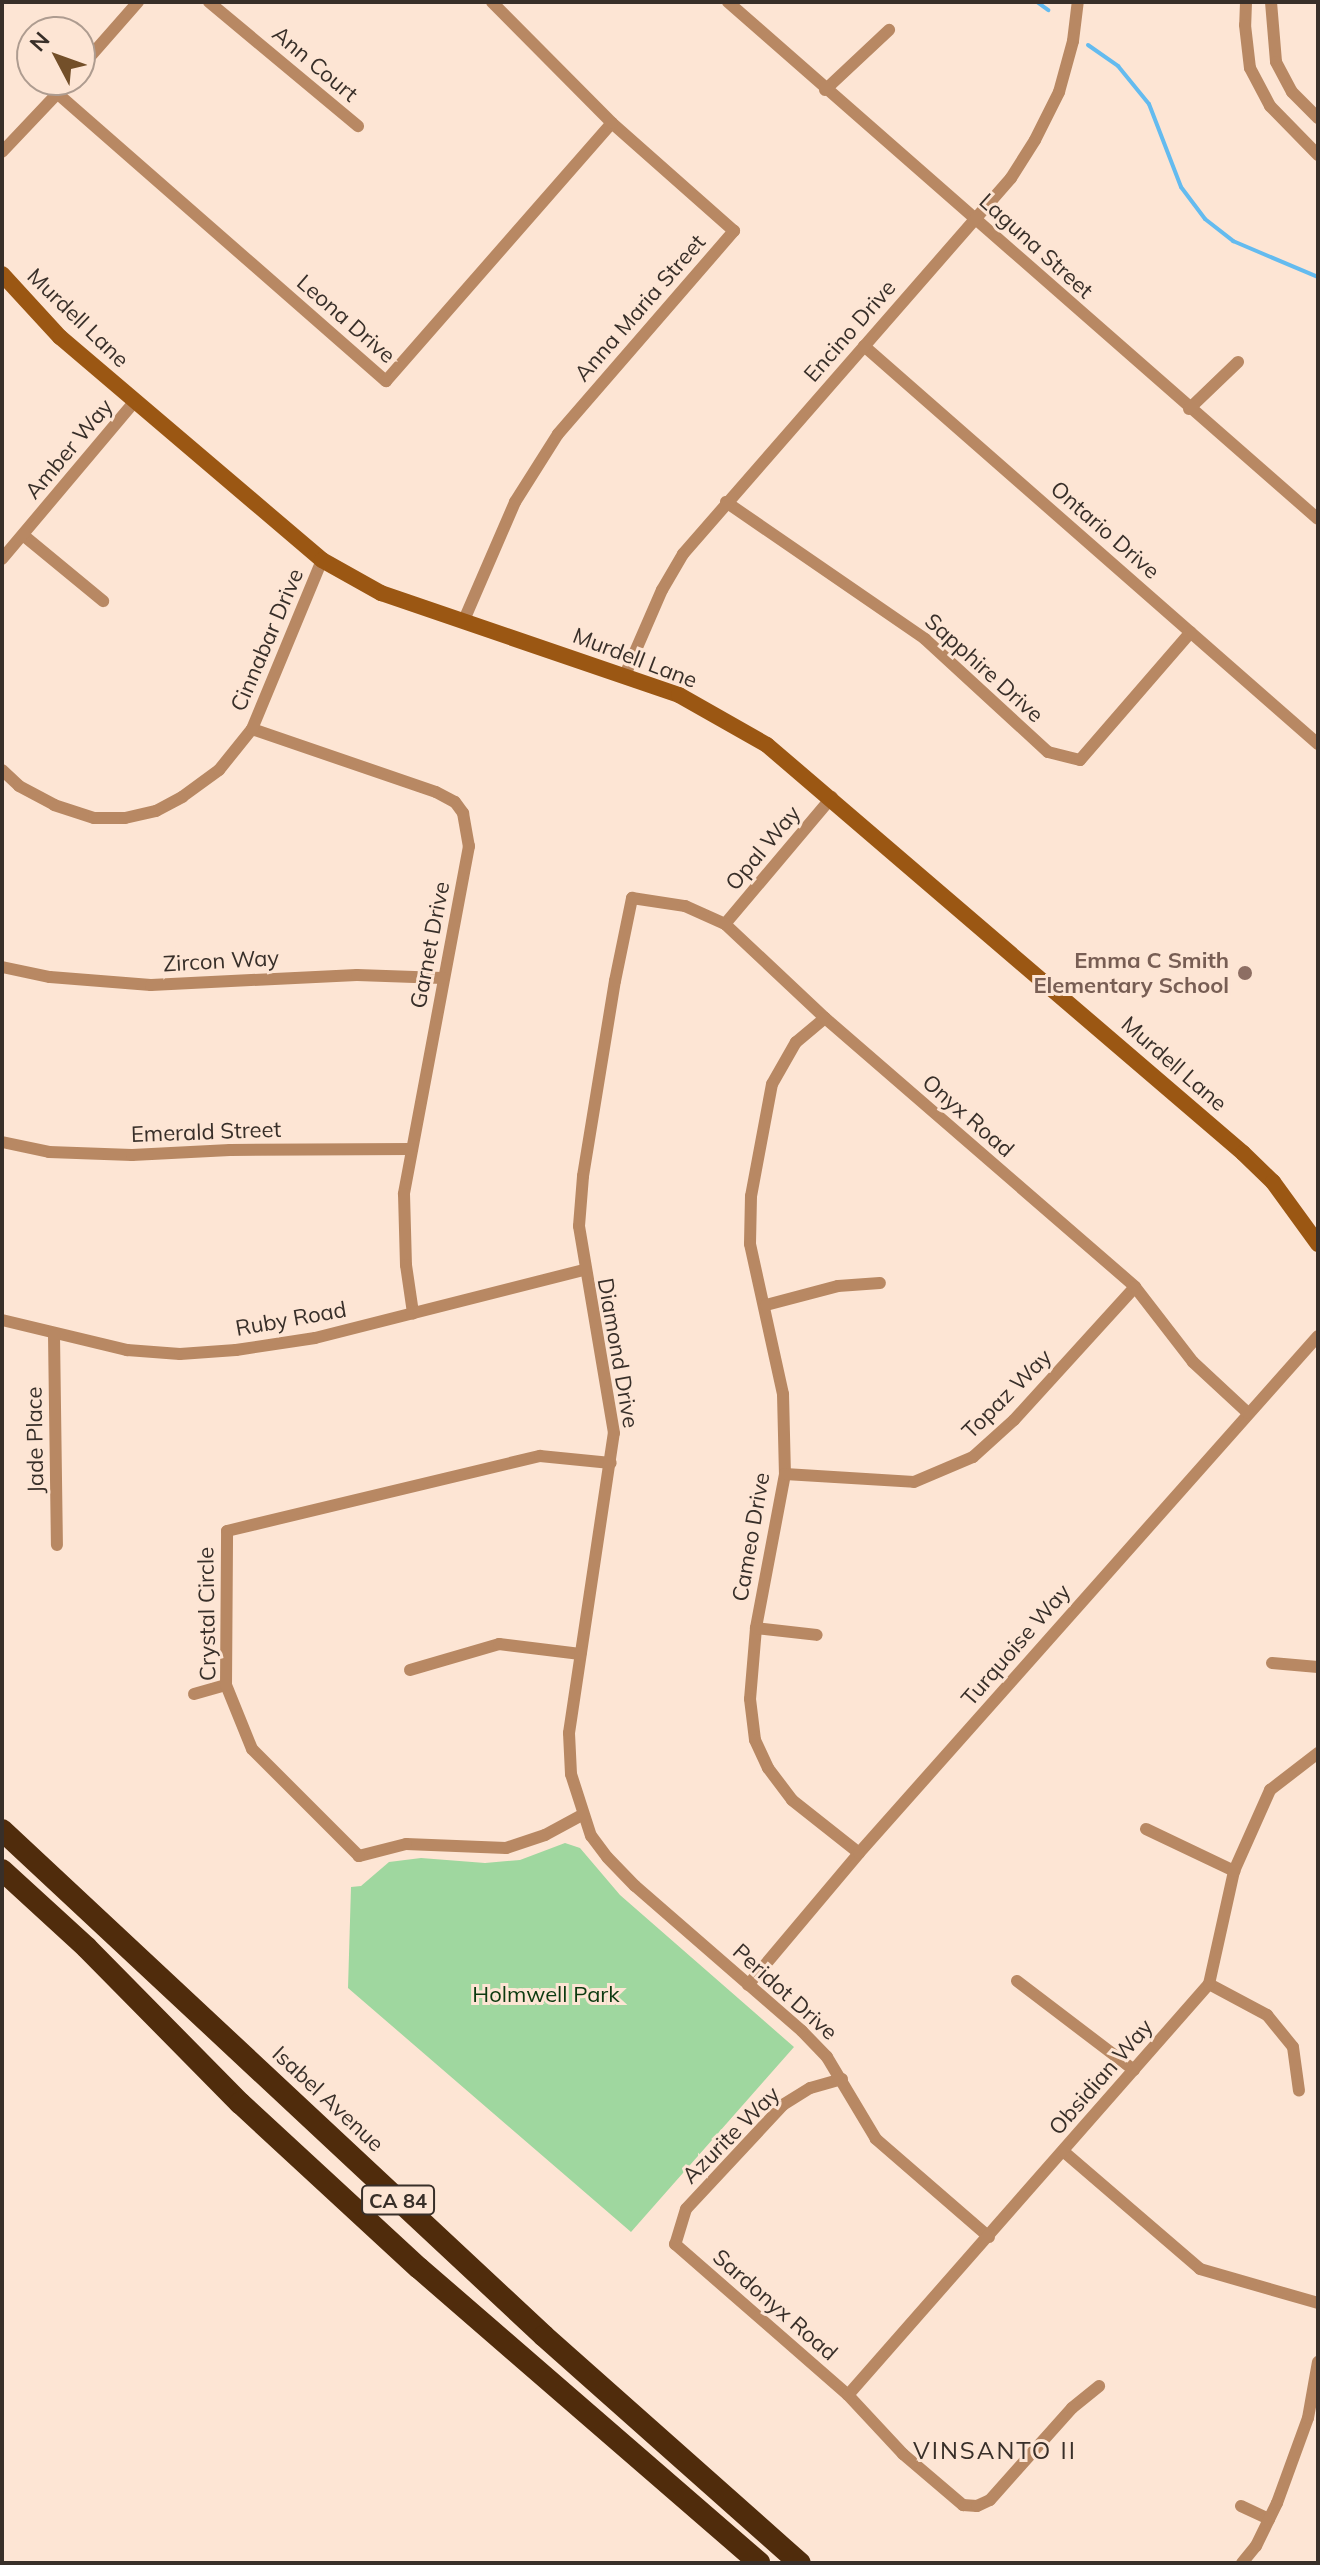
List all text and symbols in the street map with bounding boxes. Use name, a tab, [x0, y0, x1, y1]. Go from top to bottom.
north arrow	[16, 16, 96, 96]
street label: Ann Court	[267, 21, 363, 107]
text: N	[23, 26, 55, 57]
street label: Laguna Street	[974, 188, 1098, 304]
street label: Anna Maria Street	[569, 229, 711, 387]
street label: Murdell Lane	[22, 263, 134, 373]
street label: Leona Drive	[292, 269, 400, 369]
street label: Encino Drive	[799, 275, 901, 387]
street label: Amber Way	[20, 394, 118, 504]
street label: Ontario Drive	[1045, 476, 1165, 584]
street label: Cinnabar Drive	[225, 565, 309, 715]
street label: Sapphire Drive	[919, 608, 1049, 728]
street label: Murdell Lane	[569, 622, 701, 694]
street label: Opal Way	[720, 800, 806, 896]
street label: Garnet Drive	[405, 879, 455, 1011]
street label: Zircon Way	[162, 945, 280, 977]
place label: Emma C Smith Elementary School	[1033, 947, 1229, 998]
marker: Emma C Smith Elementary School	[1236, 964, 1254, 982]
street label: Murdell Lane	[1116, 1011, 1232, 1117]
street label: Onyx Road	[917, 1069, 1019, 1163]
street label: Emerald Street	[130, 1116, 282, 1148]
street label: Diamond Drive	[592, 1276, 644, 1430]
street label: Ruby Road	[233, 1296, 349, 1342]
street label: Topaz Way	[957, 1344, 1057, 1444]
street label: Jade Place	[21, 1386, 49, 1494]
street label: Cameo Drive	[727, 1470, 775, 1604]
street label: Crystal Circle	[193, 1547, 221, 1681]
street label: Turquoise Way	[956, 1579, 1076, 1711]
street label: Peridot Drive	[727, 1938, 843, 2046]
park label: Holmwell Park	[472, 1982, 620, 2008]
street label: Obsidian Way	[1044, 2014, 1158, 2140]
street label: Isabel Avenue	[267, 2041, 389, 2157]
street label: Azurite Way	[677, 2081, 785, 2189]
road number: CA 84	[360, 2184, 436, 2216]
street label: Sardonyx Road	[707, 2244, 843, 2366]
district label: VINSANTO II	[913, 2437, 1077, 2465]

